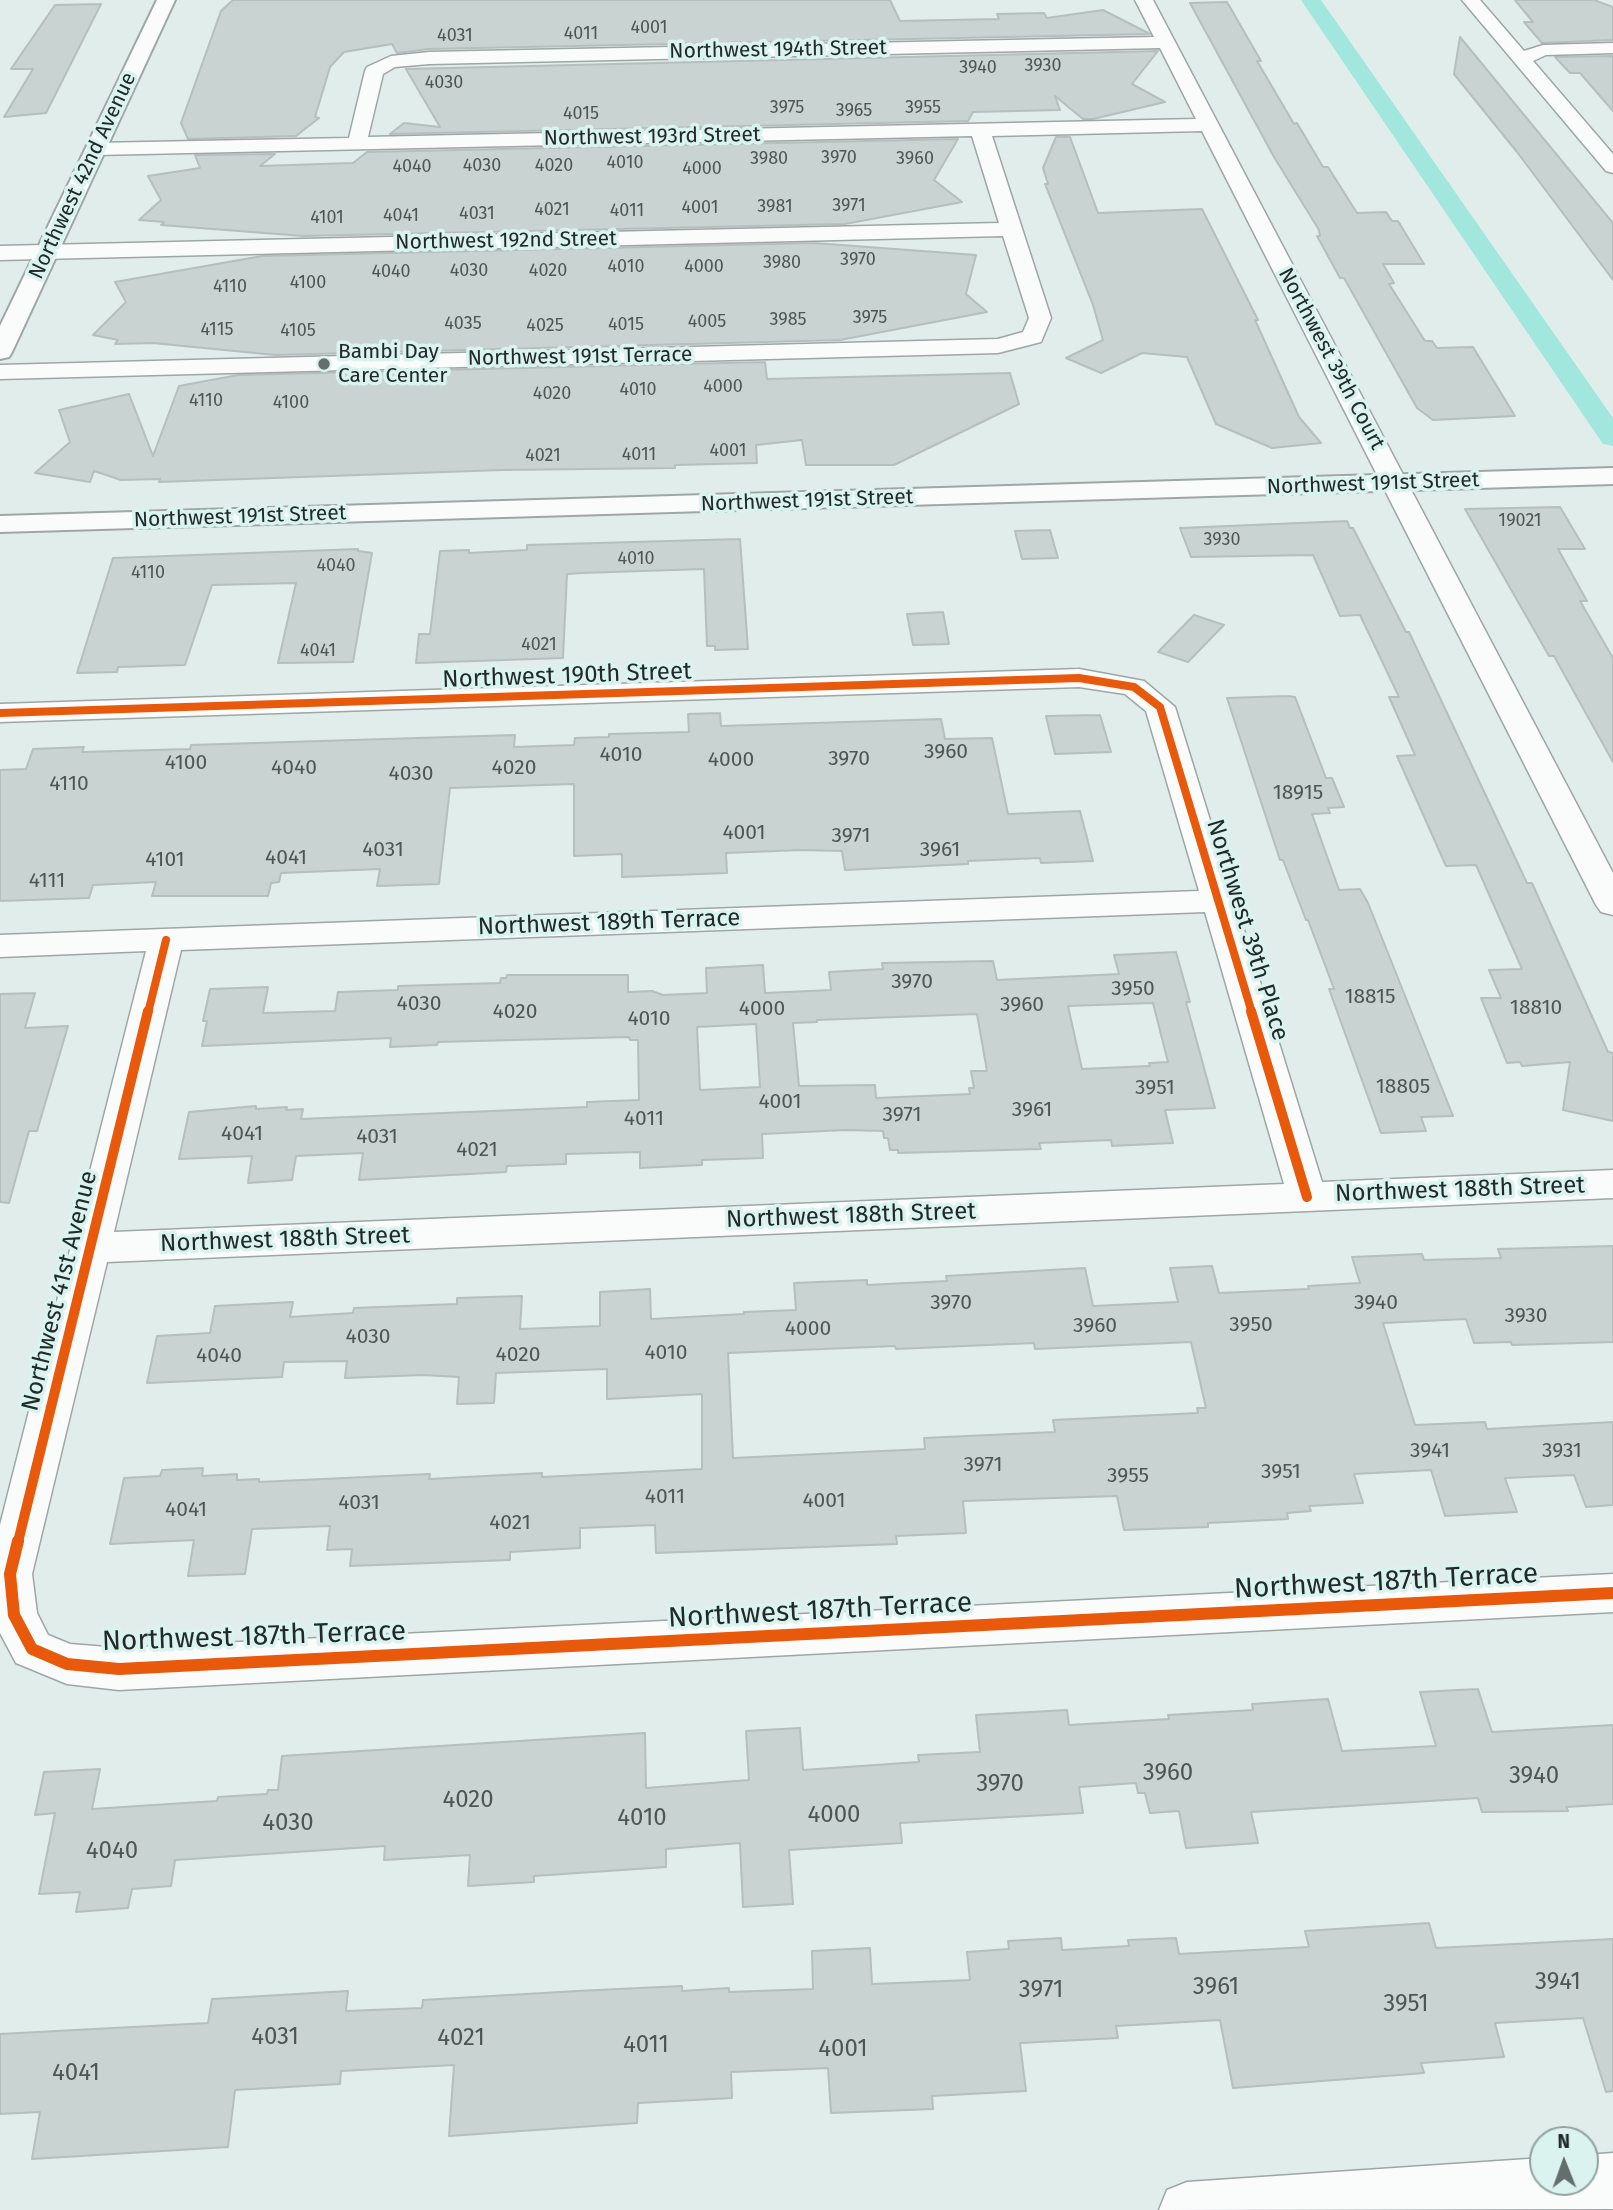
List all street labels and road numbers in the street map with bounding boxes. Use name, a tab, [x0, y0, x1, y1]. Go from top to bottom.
street label: Northwest 194th Street	[669, 36, 887, 64]
street label: Northwest 42nd Avenue	[24, 69, 142, 283]
street label: Northwest 193rd Street	[543, 123, 761, 151]
street label: Northwest 192nd Street	[395, 226, 617, 256]
street label: Northwest 39th Court	[1272, 264, 1390, 454]
street label: Northwest 191st Terrace	[467, 342, 693, 372]
street label: Northwest 191st Street	[1266, 468, 1480, 500]
street label: Northwest 191st Street	[700, 485, 914, 517]
street label: Northwest 191st Street	[133, 501, 347, 533]
street label: Northwest 190th Street	[442, 657, 692, 695]
street label: Northwest 39th Place	[1200, 816, 1294, 1044]
street label: Northwest 189th Terrace	[477, 904, 741, 942]
street label: Northwest 41st Avenue	[16, 1168, 104, 1414]
street label: Northwest 188th Street	[1335, 1171, 1585, 1209]
street label: Northwest 188th Street	[726, 1197, 976, 1235]
street label: Northwest 188th Street	[160, 1221, 410, 1259]
street label: Northwest 187th Terrace	[1233, 1557, 1539, 1607]
street label: Northwest 187th Terrace	[667, 1586, 973, 1636]
street label: Northwest 187th Terrace	[101, 1615, 407, 1659]

